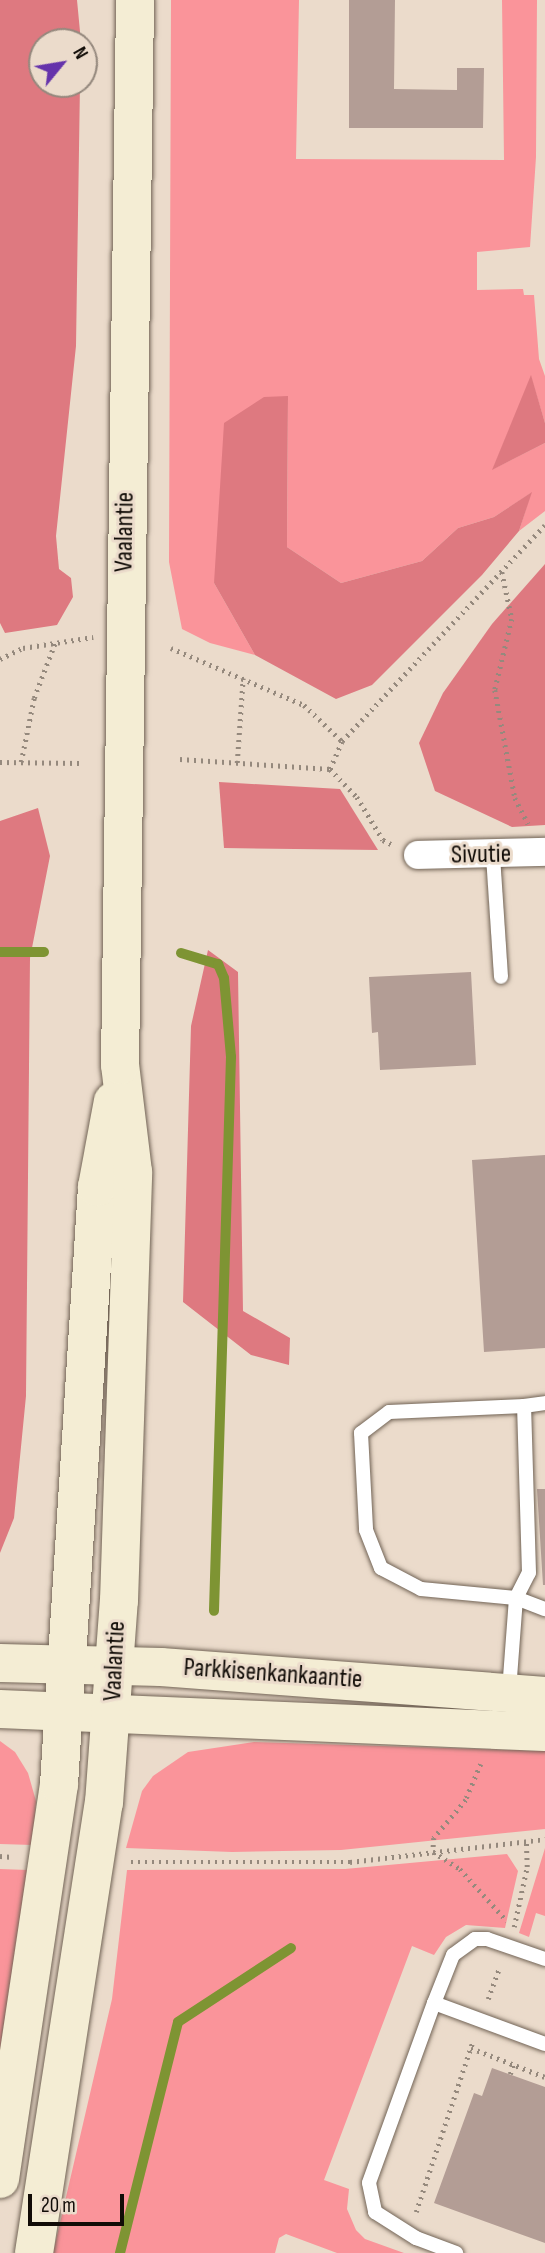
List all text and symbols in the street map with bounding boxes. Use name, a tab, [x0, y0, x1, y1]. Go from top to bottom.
north arrow	[28, 28, 98, 98]
text: N	[67, 43, 92, 63]
street label: Vaalantie	[109, 492, 141, 572]
street label: Sivutie	[451, 839, 511, 871]
street label: Vaalantie	[97, 1620, 133, 1702]
street label: Parkkisenkankaantie	[182, 1652, 364, 1696]
scale bar	[32, 2180, 128, 2224]
text: 20 m	[41, 2193, 76, 2218]

